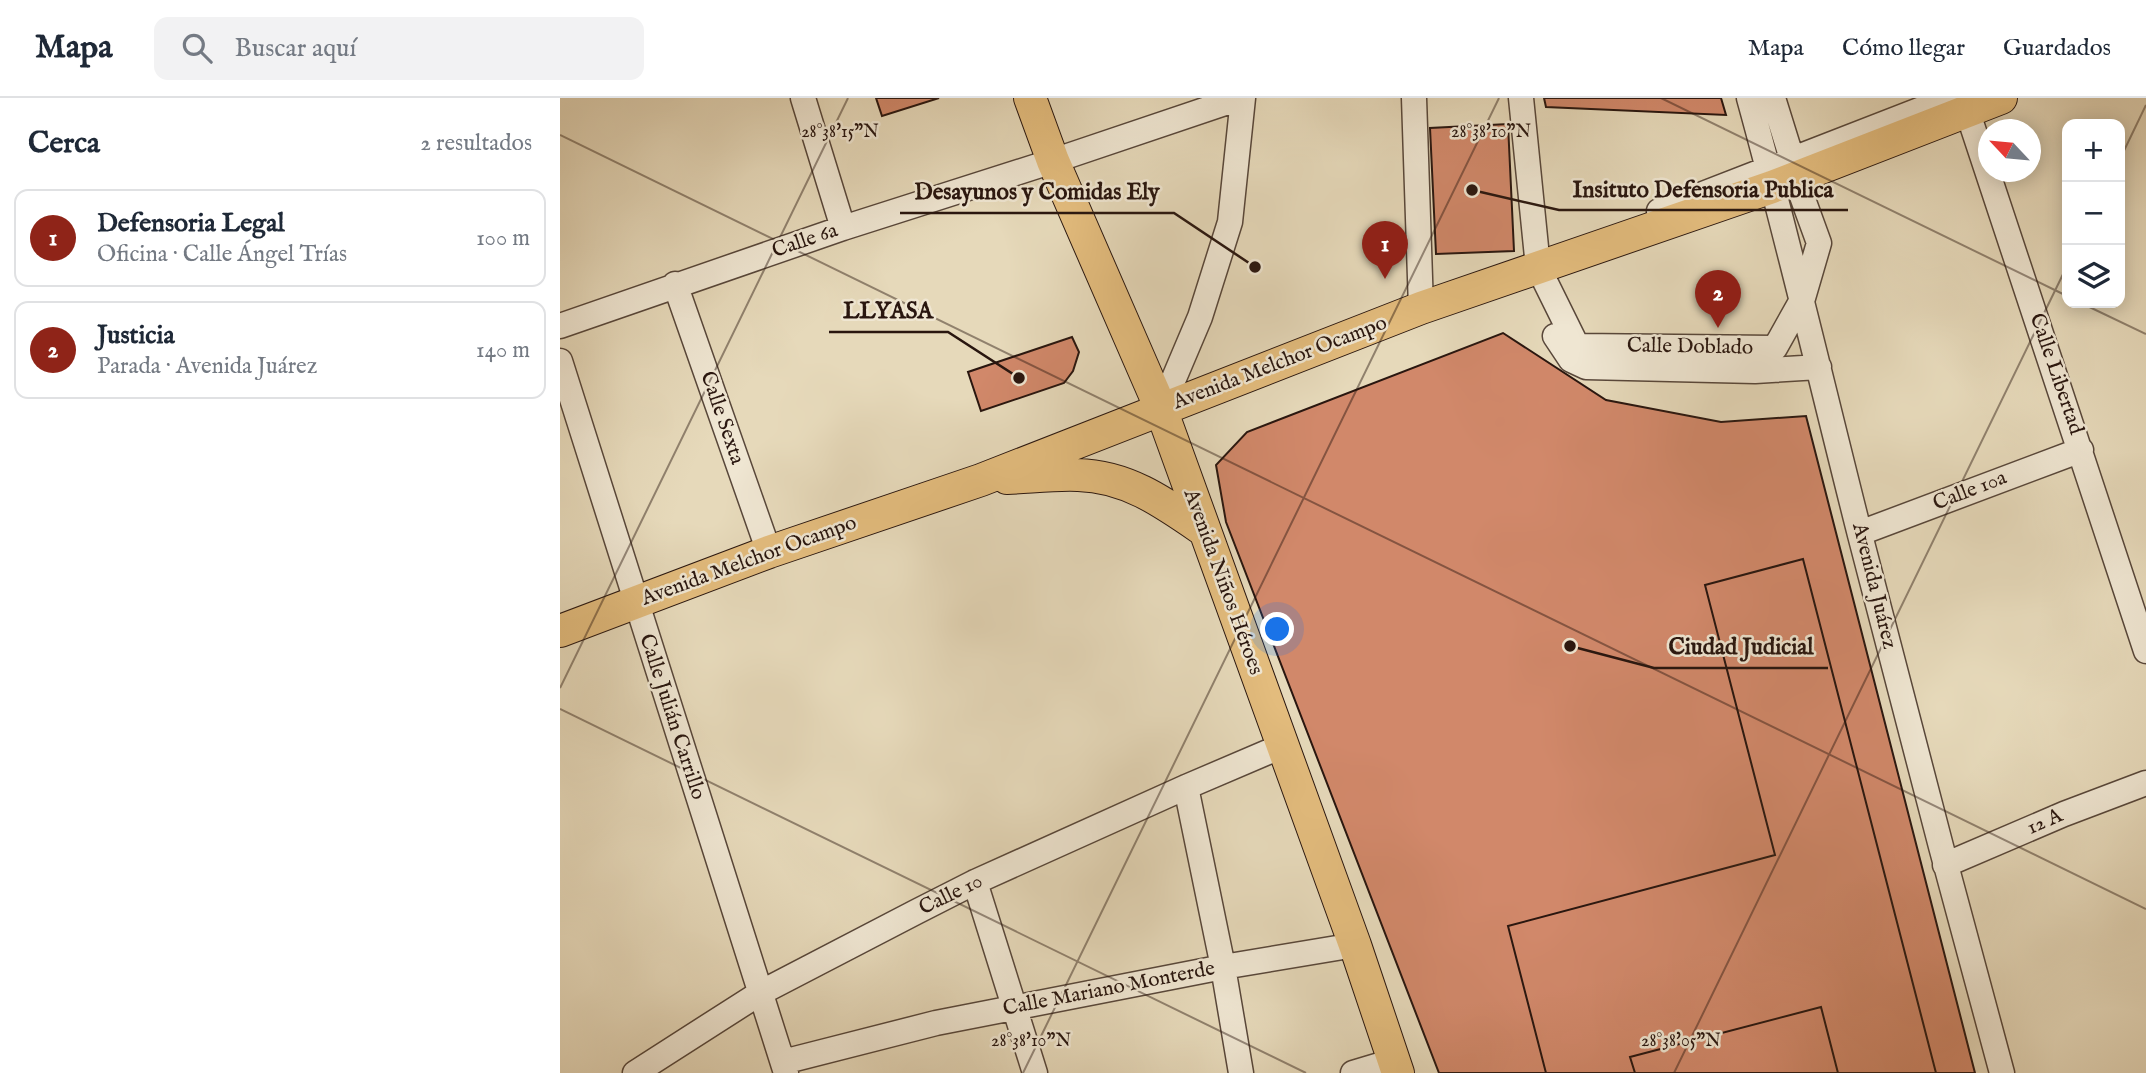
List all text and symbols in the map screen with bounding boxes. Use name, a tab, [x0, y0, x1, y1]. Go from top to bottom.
search box	[154, 17, 644, 80]
text: Mapa	[35, 27, 112, 69]
icon: search	[178, 29, 216, 67]
text: Buscar aquí	[234, 32, 356, 65]
text: Mapa	[1748, 33, 1804, 64]
text: Cómo llegar	[1842, 33, 1965, 64]
text: Guardados	[2003, 33, 2111, 64]
north arrow	[1978, 119, 2041, 182]
map controls	[2062, 119, 2125, 308]
button: +	[2062, 119, 2125, 182]
text: 28°38'15"N	[801, 121, 879, 144]
text: 28°38'10"N	[1451, 121, 1531, 144]
text: Cerca	[28, 125, 100, 163]
text: 2 resultados	[420, 129, 532, 158]
callout: Insituto Defensoria Publica	[1559, 166, 1848, 210]
callout: Desayunos y Comidas Ely	[900, 169, 1174, 213]
text: Insituto Defensoria Publica	[1572, 176, 1835, 205]
text: Desayunos y Comidas Ely	[914, 178, 1160, 207]
button: −	[2062, 182, 2125, 245]
text: Defensoria Legal	[97, 207, 285, 240]
street label: Calle 6a	[769, 217, 842, 265]
pin: 1	[1362, 221, 1408, 279]
text: 1	[49, 224, 57, 253]
text: 100 m	[476, 224, 530, 253]
text: Oficina · Calle Ángel Trías	[97, 240, 347, 269]
button: layers	[2062, 245, 2125, 308]
pin: 2	[1695, 270, 1741, 328]
callout: LLYASA	[829, 288, 948, 332]
text: LLYASA	[843, 297, 935, 326]
street label: Avenida Melchor Ocampo	[1168, 310, 1391, 417]
street label: Calle Libertad	[2023, 310, 2090, 439]
text: Justicia	[97, 319, 175, 352]
street label: Calle Doblado	[1627, 332, 1753, 362]
text: 2	[48, 336, 58, 365]
text: 140 m	[476, 336, 530, 365]
text: Parada · Avenida Juárez	[97, 352, 317, 381]
street label: Calle Sexta	[694, 368, 751, 469]
street label: Calle 10a	[1929, 464, 2012, 517]
street label: Avenida Niños Héroes	[1177, 484, 1269, 679]
street label: Avenida Melchor Ocampo	[637, 509, 860, 613]
street label: Avenida Juárez	[1845, 519, 1903, 652]
your location	[1260, 612, 1294, 646]
callout: Ciudad Judicial	[1654, 624, 1828, 668]
street label: Calle Julián Carrillo	[632, 631, 712, 803]
text: Ciudad Judicial	[1668, 633, 1814, 662]
street label: 12 A	[2023, 802, 2068, 842]
street label: Calle 10	[915, 868, 987, 922]
street label: Calle Mariano Monterde	[1001, 955, 1218, 1023]
text: 28°38'10"N	[991, 1030, 1071, 1053]
text: 28°38'05"N	[1641, 1030, 1721, 1053]

